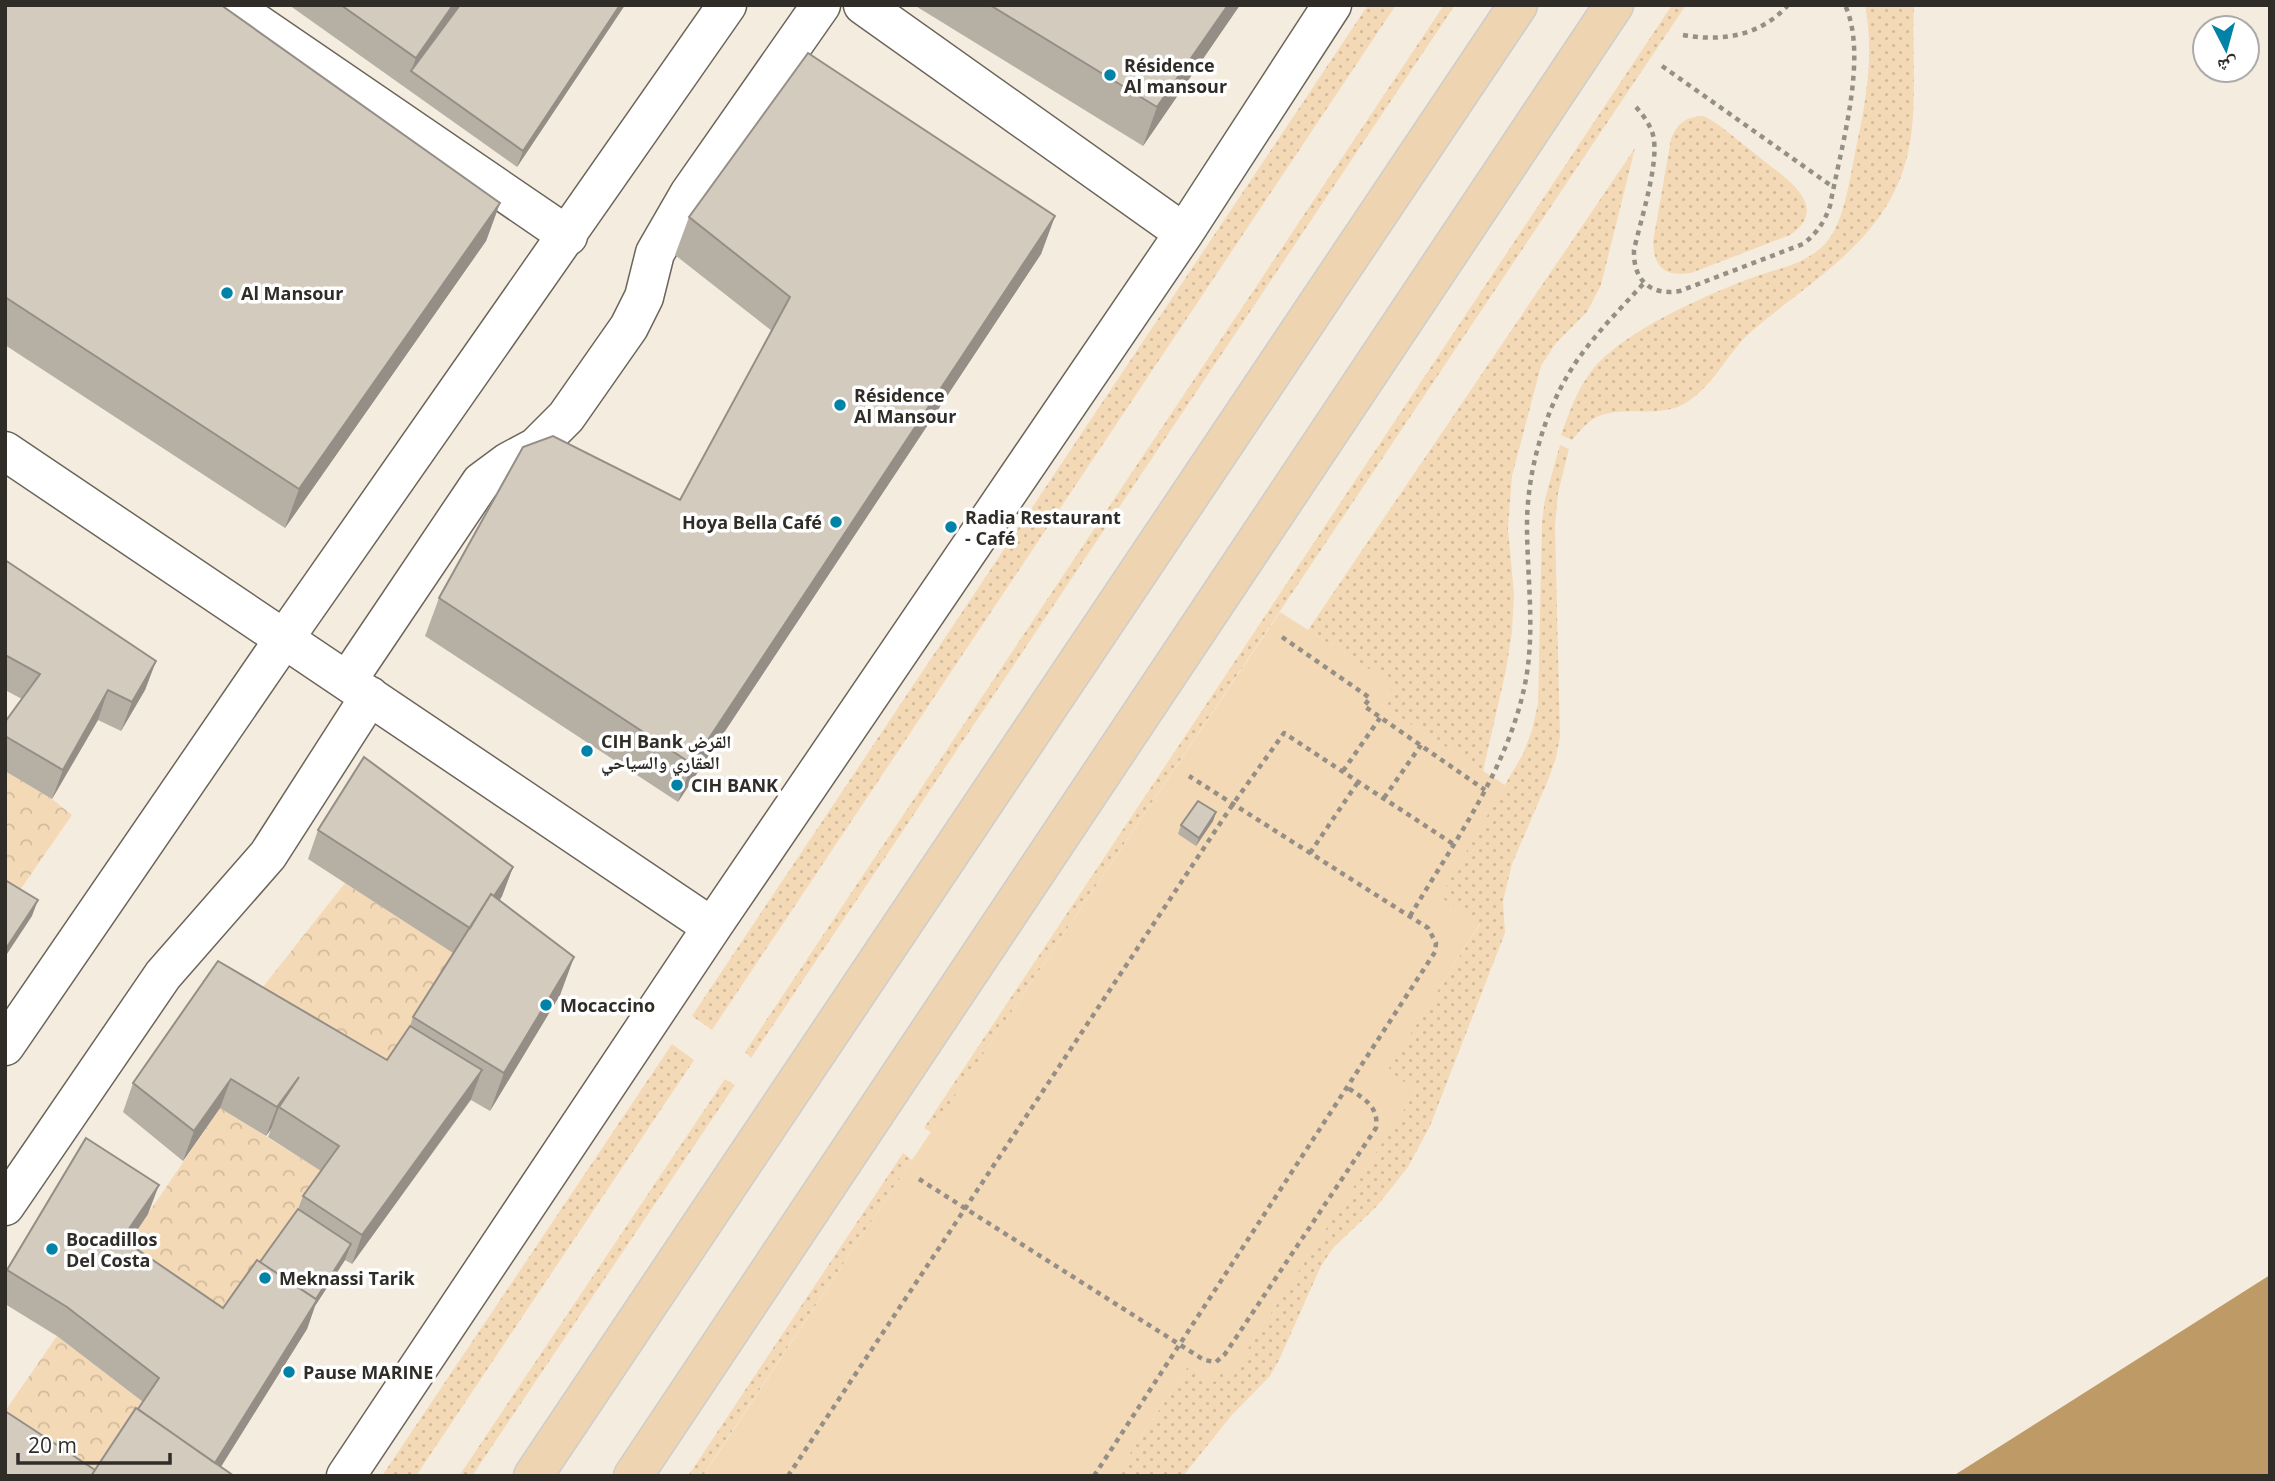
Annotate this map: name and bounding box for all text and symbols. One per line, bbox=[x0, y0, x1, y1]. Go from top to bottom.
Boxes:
north arrow bbox=[2191, 14, 2261, 84]
text: ش bbox=[2216, 52, 2239, 80]
place label: Résidence Al mansour bbox=[1124, 53, 1227, 98]
marker: Résidence Al mansour bbox=[1102, 67, 1118, 83]
place label: Al Mansour bbox=[241, 281, 343, 305]
marker: Al Mansour bbox=[219, 285, 235, 301]
place label: Résidence Al Mansour bbox=[854, 383, 956, 428]
marker: Résidence Al Mansour bbox=[832, 397, 848, 413]
place label: Radia Restaurant - Café bbox=[965, 505, 1121, 550]
place label: Hoya Bella Café bbox=[682, 510, 822, 534]
marker: Hoya Bella Café bbox=[828, 514, 844, 530]
marker: Radia Restaurant - Café bbox=[943, 519, 959, 535]
place label: CIH Bank القرض العقاري والسياحي bbox=[601, 729, 731, 777]
marker: CIH Bank القرض العقاري والسياحي bbox=[579, 743, 595, 759]
place label: CIH BANK bbox=[691, 773, 778, 797]
marker: CIH BANK bbox=[669, 777, 685, 793]
place label: Mocaccino bbox=[560, 993, 655, 1017]
marker: Mocaccino bbox=[538, 997, 554, 1013]
place label: Bocadillos Del Costa bbox=[66, 1227, 157, 1272]
marker: Bocadillos Del Costa bbox=[44, 1241, 60, 1257]
place label: Meknassi Tarik bbox=[279, 1266, 415, 1290]
marker: Meknassi Tarik bbox=[257, 1270, 273, 1286]
place label: Pause MARINE bbox=[303, 1360, 433, 1384]
marker: Pause MARINE bbox=[281, 1364, 297, 1380]
scale bar bbox=[18, 1422, 170, 1466]
text: 20 m bbox=[28, 1431, 77, 1459]

